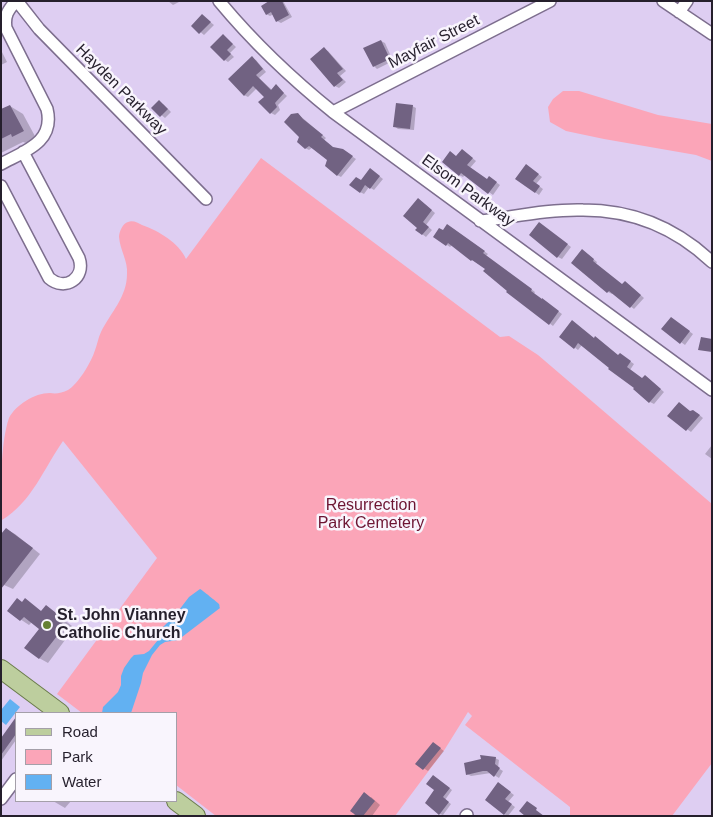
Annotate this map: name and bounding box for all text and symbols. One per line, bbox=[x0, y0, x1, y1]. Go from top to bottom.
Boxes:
street label: Mayfair Street bbox=[385, 11, 483, 73]
street label: Hayden Parkway bbox=[71, 40, 171, 140]
street label: Elsom Parkway bbox=[418, 151, 518, 231]
park label: Resurrection Park Cemetery bbox=[318, 496, 424, 534]
place label: St. John Vianney Catholic Church bbox=[57, 606, 186, 644]
marker: St. John Vianney Catholic Church bbox=[41, 619, 53, 631]
legend bbox=[15, 712, 178, 802]
text: Road bbox=[62, 723, 98, 740]
text: Park bbox=[62, 748, 93, 765]
text: Water bbox=[62, 773, 101, 790]

